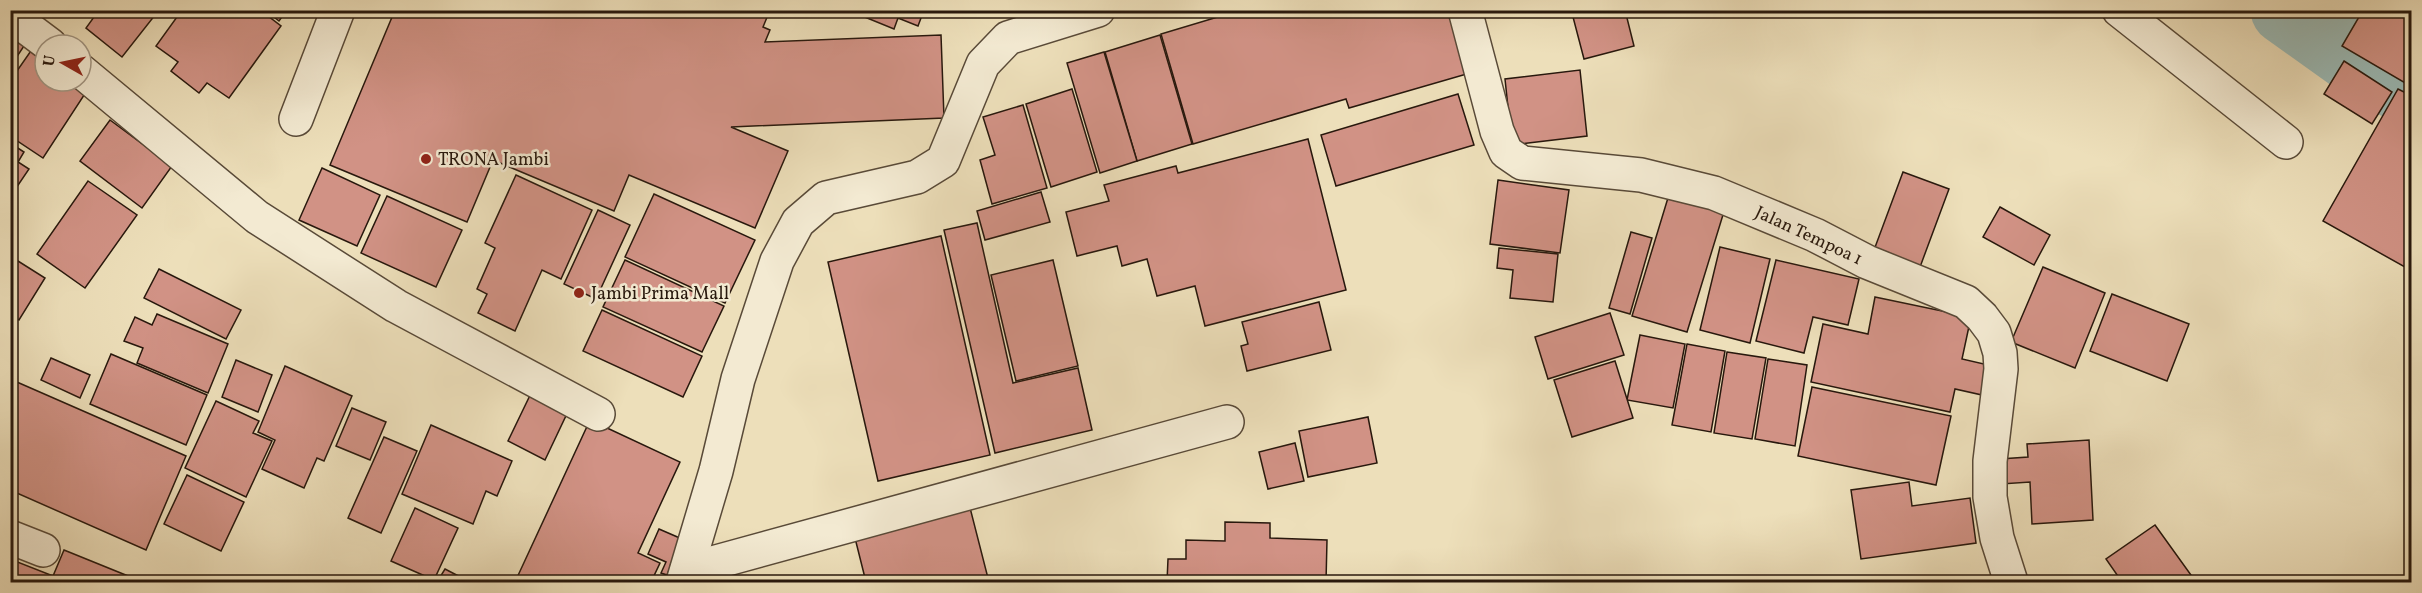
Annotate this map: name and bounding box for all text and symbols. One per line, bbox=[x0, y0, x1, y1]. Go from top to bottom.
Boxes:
north arrow bbox=[33, 33, 93, 93]
text: U bbox=[38, 54, 62, 68]
place label: TRONA Jambi bbox=[438, 148, 549, 173]
marker: TRONA Jambi bbox=[419, 152, 433, 166]
street label: Jalan Tempoa 1 bbox=[1750, 200, 1866, 272]
place label: Jambi Prima Mall bbox=[591, 282, 729, 307]
marker: Jambi Prima Mall bbox=[572, 286, 586, 300]

